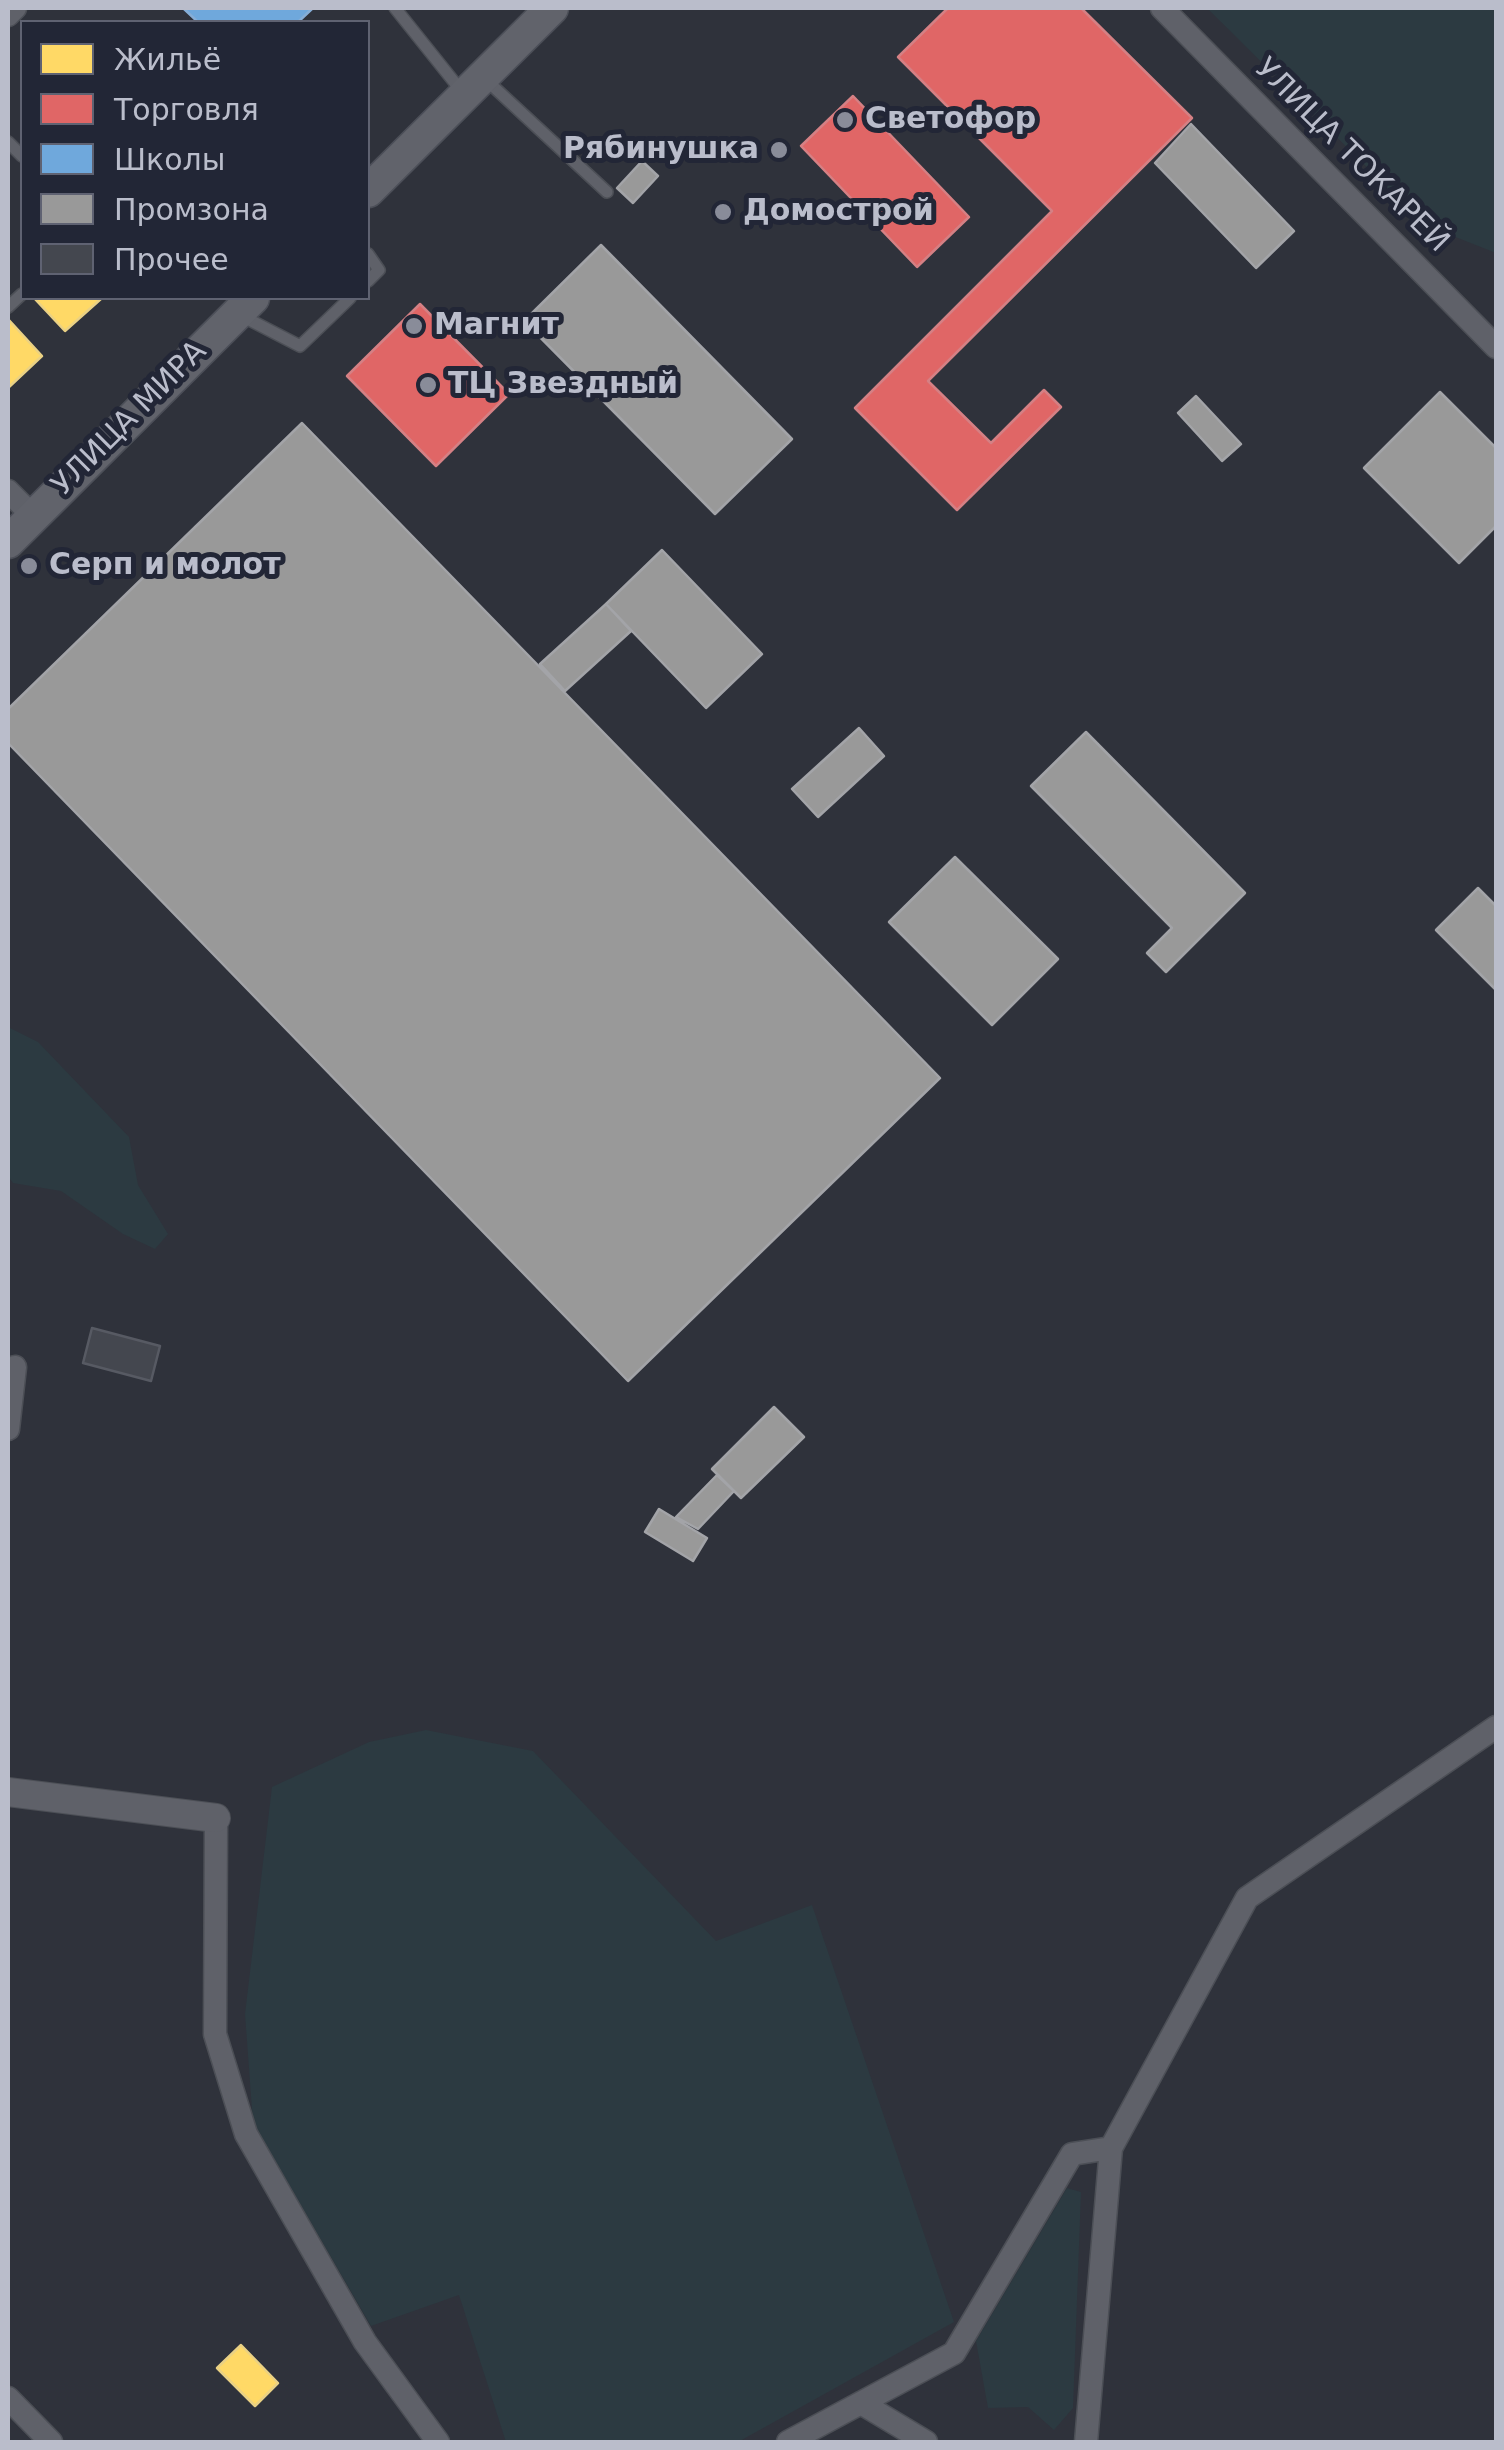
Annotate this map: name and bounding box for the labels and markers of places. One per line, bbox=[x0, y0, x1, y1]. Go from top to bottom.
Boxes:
place label: Светофор bbox=[865, 102, 1036, 138]
marker: Светофор bbox=[834, 109, 856, 131]
place label: Рябинушка bbox=[563, 132, 759, 168]
marker: Рябинушка bbox=[768, 139, 790, 161]
place label: Домострой bbox=[743, 194, 934, 230]
marker: Домострой bbox=[712, 201, 734, 223]
place label: Магнит bbox=[434, 308, 559, 344]
marker: Магнит bbox=[403, 315, 425, 337]
place label: ТЦ Звездный bbox=[448, 367, 678, 403]
marker: ТЦ Звездный bbox=[417, 374, 439, 396]
place label: Серп и молот bbox=[49, 548, 281, 584]
marker: Серп и молот bbox=[18, 555, 40, 577]

